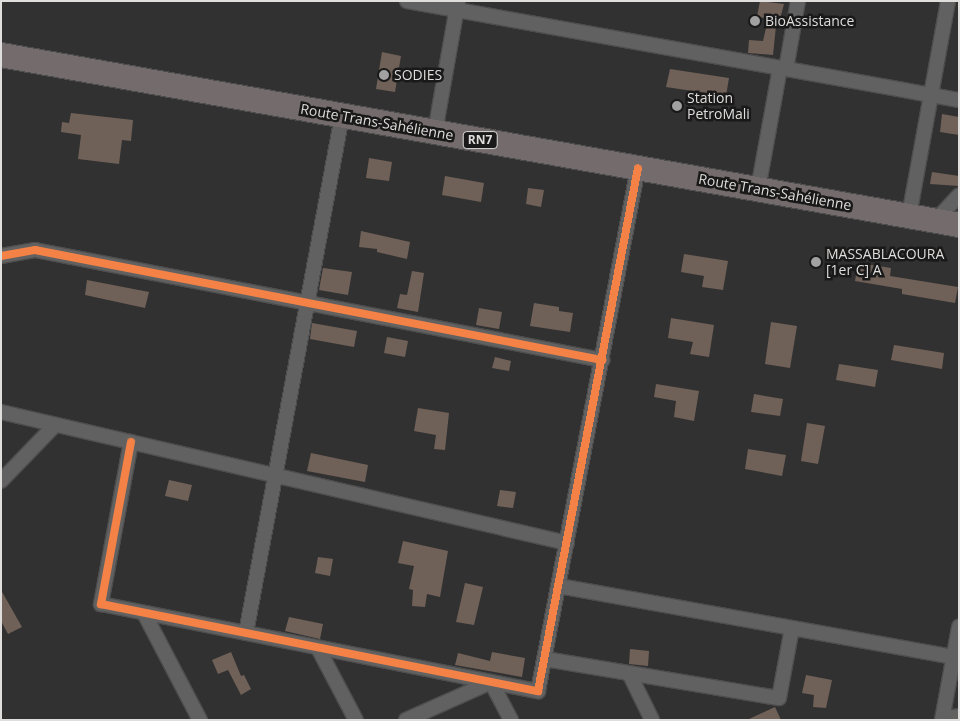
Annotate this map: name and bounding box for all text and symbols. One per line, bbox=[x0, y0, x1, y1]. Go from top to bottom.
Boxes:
place label: BioAssistance bbox=[765, 13, 854, 29]
marker: BioAssistance bbox=[749, 15, 761, 27]
place label: SODIES bbox=[394, 67, 442, 83]
marker: SODIES bbox=[378, 69, 390, 81]
place label: Station PetroMali bbox=[687, 90, 750, 122]
street label: Route Trans-Sahélienne bbox=[299, 100, 455, 144]
marker: Station PetroMali bbox=[671, 100, 683, 112]
road number: RN7 bbox=[462, 130, 498, 150]
street label: Route Trans-Sahélienne bbox=[697, 170, 853, 214]
place label: MASSABLACOURA [1er C] A bbox=[826, 246, 944, 278]
marker: MASSABLACOURA [1er C] A bbox=[810, 256, 822, 268]

